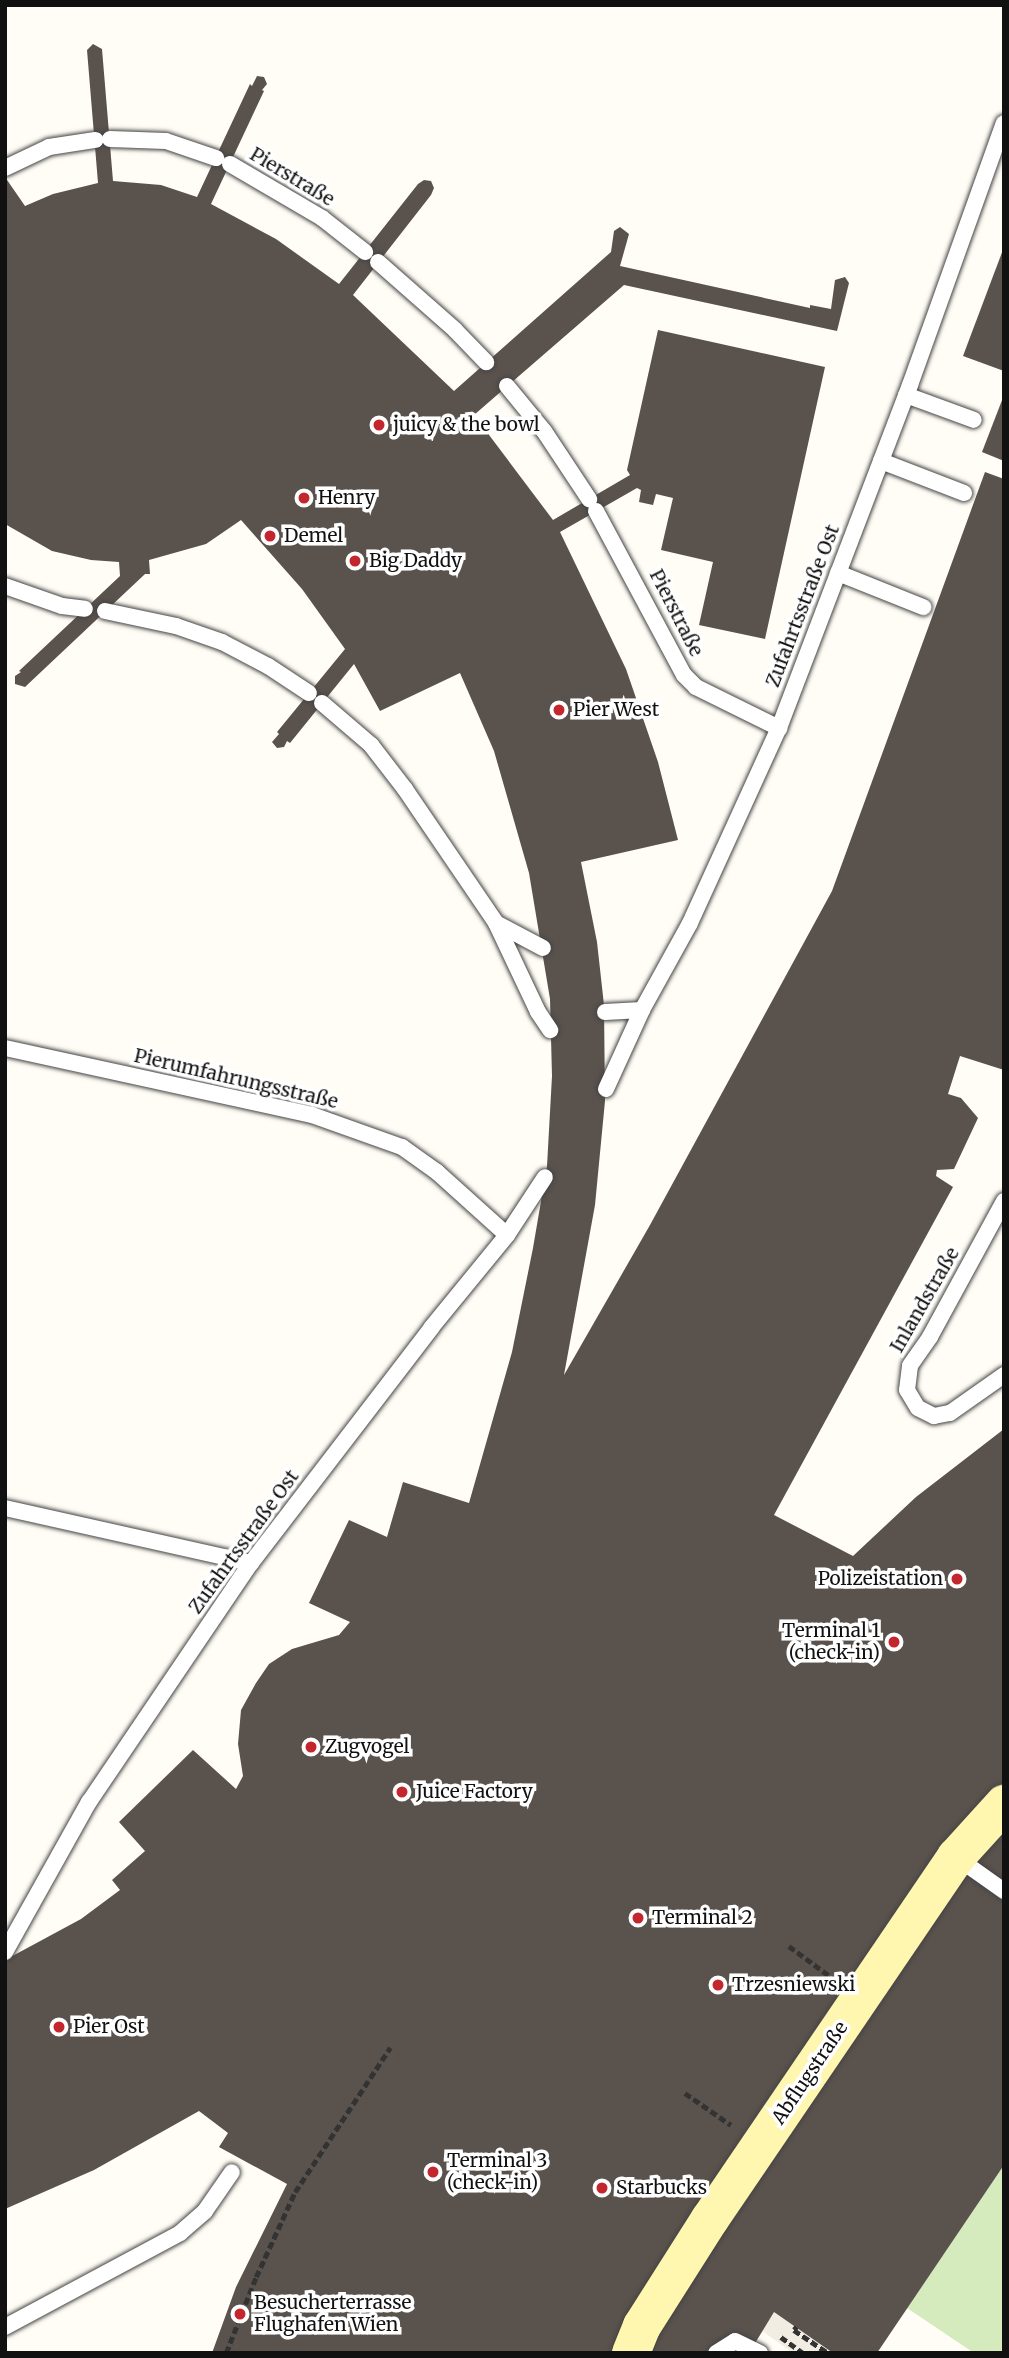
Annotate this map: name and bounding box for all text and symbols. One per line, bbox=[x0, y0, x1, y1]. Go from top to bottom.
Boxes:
street label: Pierstraße bbox=[246, 143, 338, 211]
place label: juicy & the bowl bbox=[393, 414, 540, 436]
marker: juicy & the bowl bbox=[371, 417, 387, 433]
place label: Henry bbox=[318, 487, 375, 509]
marker: Henry bbox=[296, 490, 312, 506]
street label: Zufahrtsstraße Ost bbox=[762, 522, 844, 690]
place label: Demel bbox=[284, 525, 343, 547]
marker: Demel bbox=[262, 528, 278, 544]
place label: Big Daddy bbox=[369, 550, 462, 572]
marker: Big Daddy bbox=[347, 553, 363, 569]
street label: Pierstraße bbox=[644, 566, 708, 660]
place label: Pier West bbox=[573, 699, 659, 721]
marker: Pier West bbox=[551, 702, 567, 718]
street label: Pierumfahrungsstraße bbox=[132, 1044, 340, 1114]
street label: Inlandstraße bbox=[886, 1243, 964, 1357]
street label: Zufahrtsstraße Ost bbox=[184, 1466, 304, 1618]
place label: Polizeistation bbox=[818, 1568, 943, 1590]
marker: Polizeistation bbox=[949, 1571, 965, 1587]
place label: Terminal 1 (check-in) bbox=[782, 1620, 880, 1664]
marker: Terminal 1 (check-in) bbox=[886, 1634, 902, 1650]
place label: Zugvogel bbox=[325, 1736, 409, 1758]
marker: Zugvogel bbox=[303, 1739, 319, 1755]
place label: Juice Factory bbox=[416, 1781, 533, 1803]
marker: Juice Factory bbox=[394, 1784, 410, 1800]
place label: Terminal 2 bbox=[652, 1907, 753, 1929]
marker: Terminal 2 bbox=[630, 1910, 646, 1926]
place label: Trzesniewski bbox=[732, 1974, 855, 1996]
marker: Trzesniewski bbox=[710, 1977, 726, 1993]
place label: Pier Ost bbox=[73, 2016, 145, 2038]
street label: Abflugstraße bbox=[767, 2017, 853, 2129]
marker: Pier Ost bbox=[51, 2019, 67, 2035]
place label: Terminal 3 (check-in) bbox=[447, 2150, 547, 2194]
marker: Terminal 3 (check-in) bbox=[425, 2164, 441, 2180]
place label: Starbucks bbox=[616, 2177, 707, 2199]
marker: Starbucks bbox=[594, 2180, 610, 2196]
place label: Besucherterrasse Flughafen Wien bbox=[254, 2292, 411, 2336]
marker: Besucherterrasse Flughafen Wien bbox=[232, 2306, 248, 2322]

